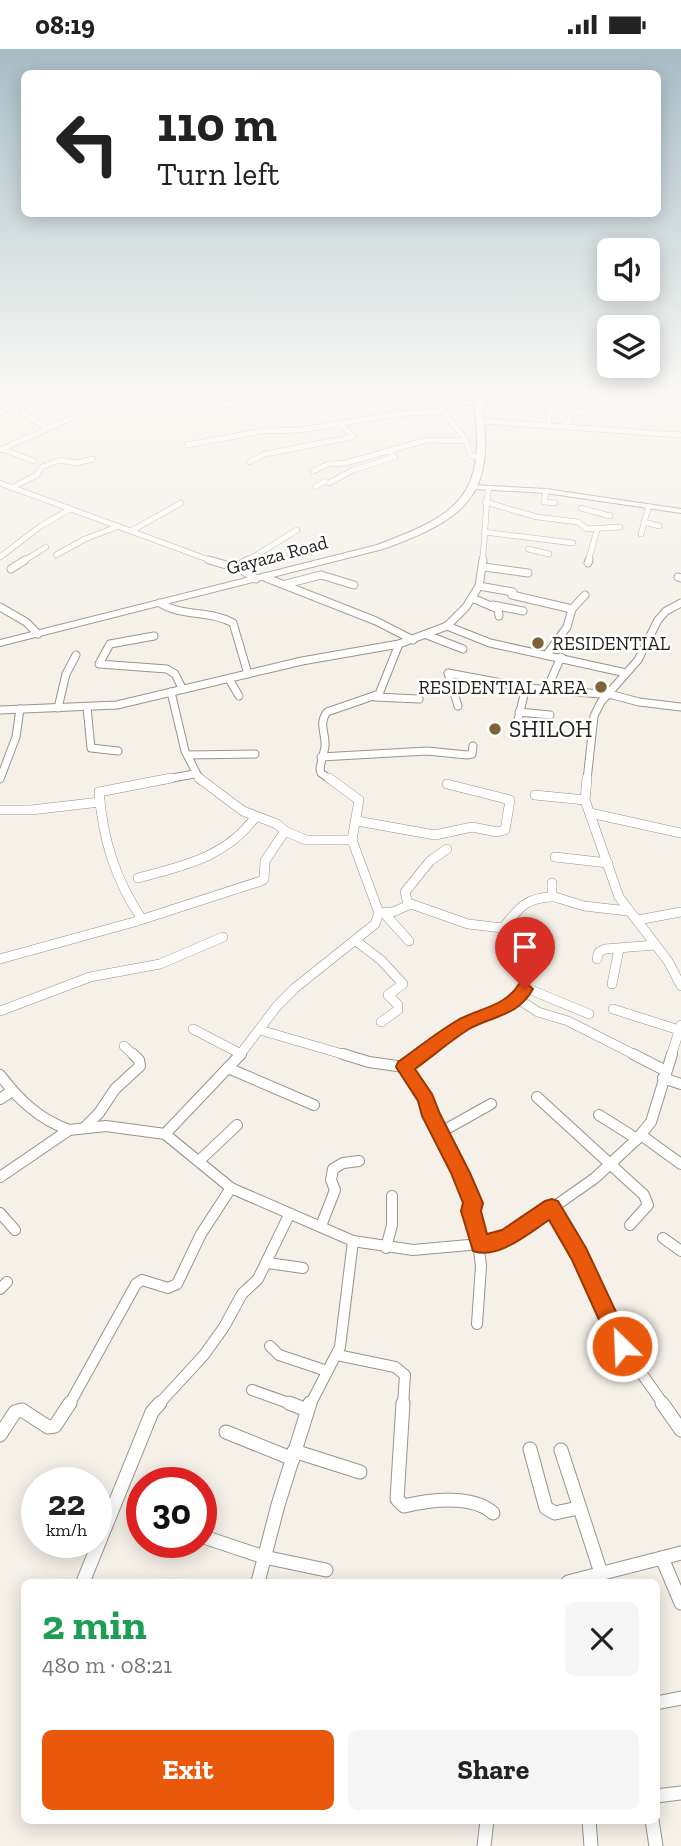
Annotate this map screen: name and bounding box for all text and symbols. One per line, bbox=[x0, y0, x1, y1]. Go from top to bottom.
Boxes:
text: 08:19 bbox=[35, 9, 95, 41]
text: 110 m bbox=[157, 95, 277, 154]
icon: left bbox=[42, 98, 133, 189]
text: Turn left bbox=[157, 155, 279, 193]
map controls bbox=[597, 238, 660, 378]
button: sound bbox=[597, 238, 660, 301]
button: layers bbox=[597, 315, 660, 378]
street label: Gayaza Road bbox=[224, 530, 331, 580]
place label: RESIDENTIAL bbox=[552, 632, 671, 655]
marker: RESIDENTIAL bbox=[530, 635, 546, 651]
place label: RESIDENTIAL AREA bbox=[418, 676, 588, 699]
marker: RESIDENTIAL AREA bbox=[593, 679, 609, 695]
place label: SHILOH bbox=[509, 715, 592, 743]
marker: SHILOH bbox=[487, 721, 503, 737]
pin bbox=[495, 917, 555, 989]
icon: arrive bbox=[506, 928, 544, 966]
position arrow bbox=[585, 1309, 659, 1383]
speed limit sign: 30 bbox=[126, 1467, 217, 1558]
text: 22 bbox=[48, 1482, 85, 1524]
text: km/h bbox=[46, 1519, 87, 1541]
text: 2 min bbox=[42, 1599, 147, 1650]
button: close bbox=[565, 1602, 639, 1676]
text: 480 m · 08:21 bbox=[42, 1651, 172, 1679]
button: Exit bbox=[42, 1730, 334, 1810]
button: Share bbox=[348, 1730, 639, 1810]

